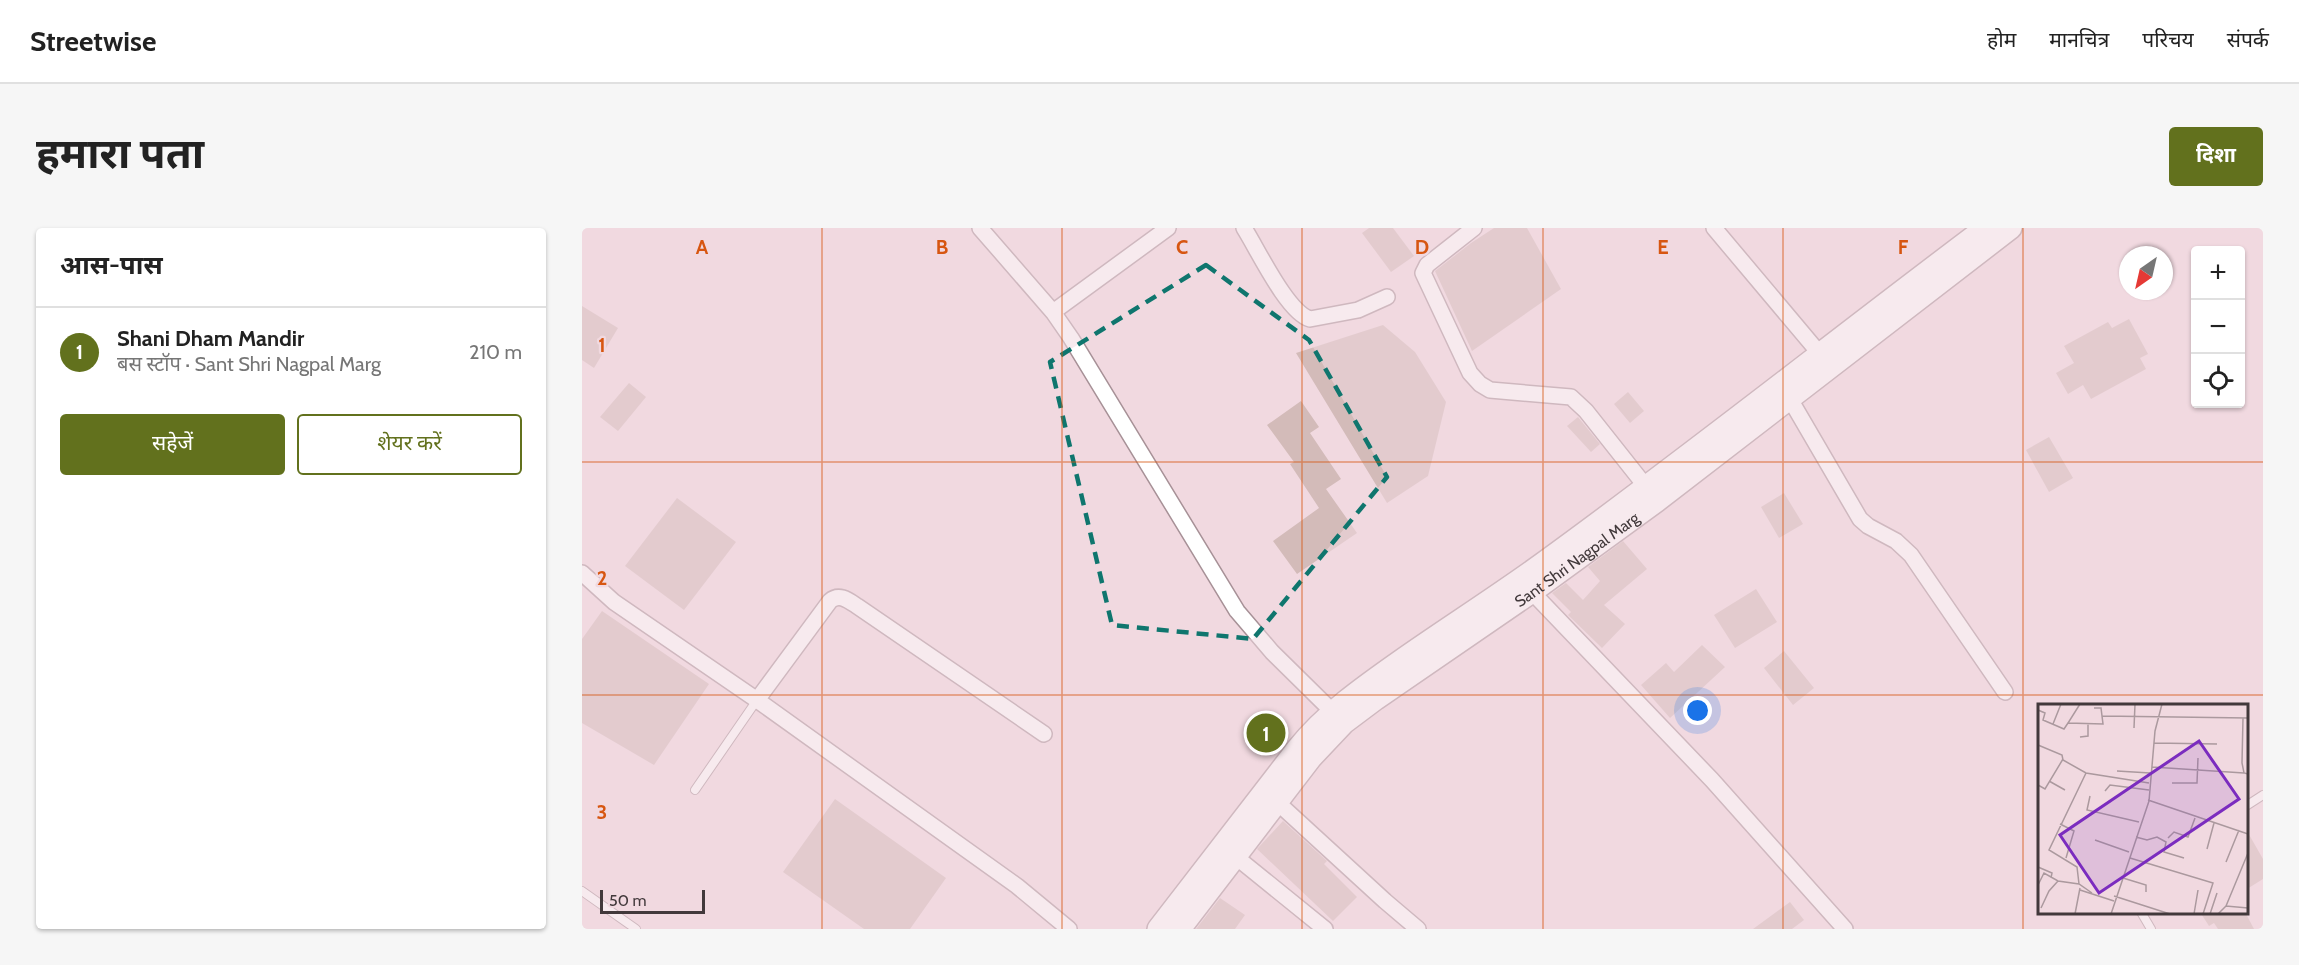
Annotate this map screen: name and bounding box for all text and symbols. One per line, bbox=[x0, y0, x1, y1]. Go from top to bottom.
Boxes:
text: Streetwise bbox=[30, 24, 156, 58]
text: होम bbox=[1987, 27, 2016, 52]
text: मानचित्र bbox=[2049, 27, 2109, 52]
text: परिचय bbox=[2142, 27, 2194, 52]
text: संपर्क bbox=[2227, 27, 2269, 52]
text: हमारा पता bbox=[36, 127, 204, 179]
button: दिशा bbox=[2169, 127, 2263, 186]
text: A bbox=[696, 235, 709, 259]
text: B bbox=[936, 235, 948, 259]
text: C bbox=[1176, 235, 1188, 259]
text: D bbox=[1415, 235, 1429, 259]
text: E bbox=[1657, 235, 1669, 259]
text: F bbox=[1898, 235, 1909, 259]
north arrow bbox=[2119, 246, 2173, 300]
map controls bbox=[2191, 246, 2245, 408]
button: + bbox=[2191, 246, 2245, 300]
text: आस-पास bbox=[60, 249, 163, 281]
button: − bbox=[2191, 300, 2245, 354]
text: Shani Dham Mandir bbox=[117, 325, 304, 352]
text: 1 bbox=[598, 333, 606, 357]
text: 1 bbox=[76, 340, 83, 364]
text: 210 m bbox=[469, 340, 522, 364]
text: बस स्टॉप · Sant Shri Nagpal Marg bbox=[117, 352, 381, 376]
button: locate bbox=[2191, 354, 2245, 408]
button: सहेजें bbox=[60, 414, 285, 475]
button: शेयर करें bbox=[297, 414, 522, 475]
street label: Sant Shri Nagpal Marg bbox=[1511, 508, 1644, 611]
text: 2 bbox=[597, 566, 607, 590]
your location bbox=[1683, 696, 1712, 725]
inset map bbox=[2038, 704, 2248, 914]
pin: 1 bbox=[1246, 710, 1286, 756]
text: 3 bbox=[597, 800, 607, 824]
scale bar bbox=[600, 887, 705, 914]
text: 50 m bbox=[609, 891, 646, 910]

